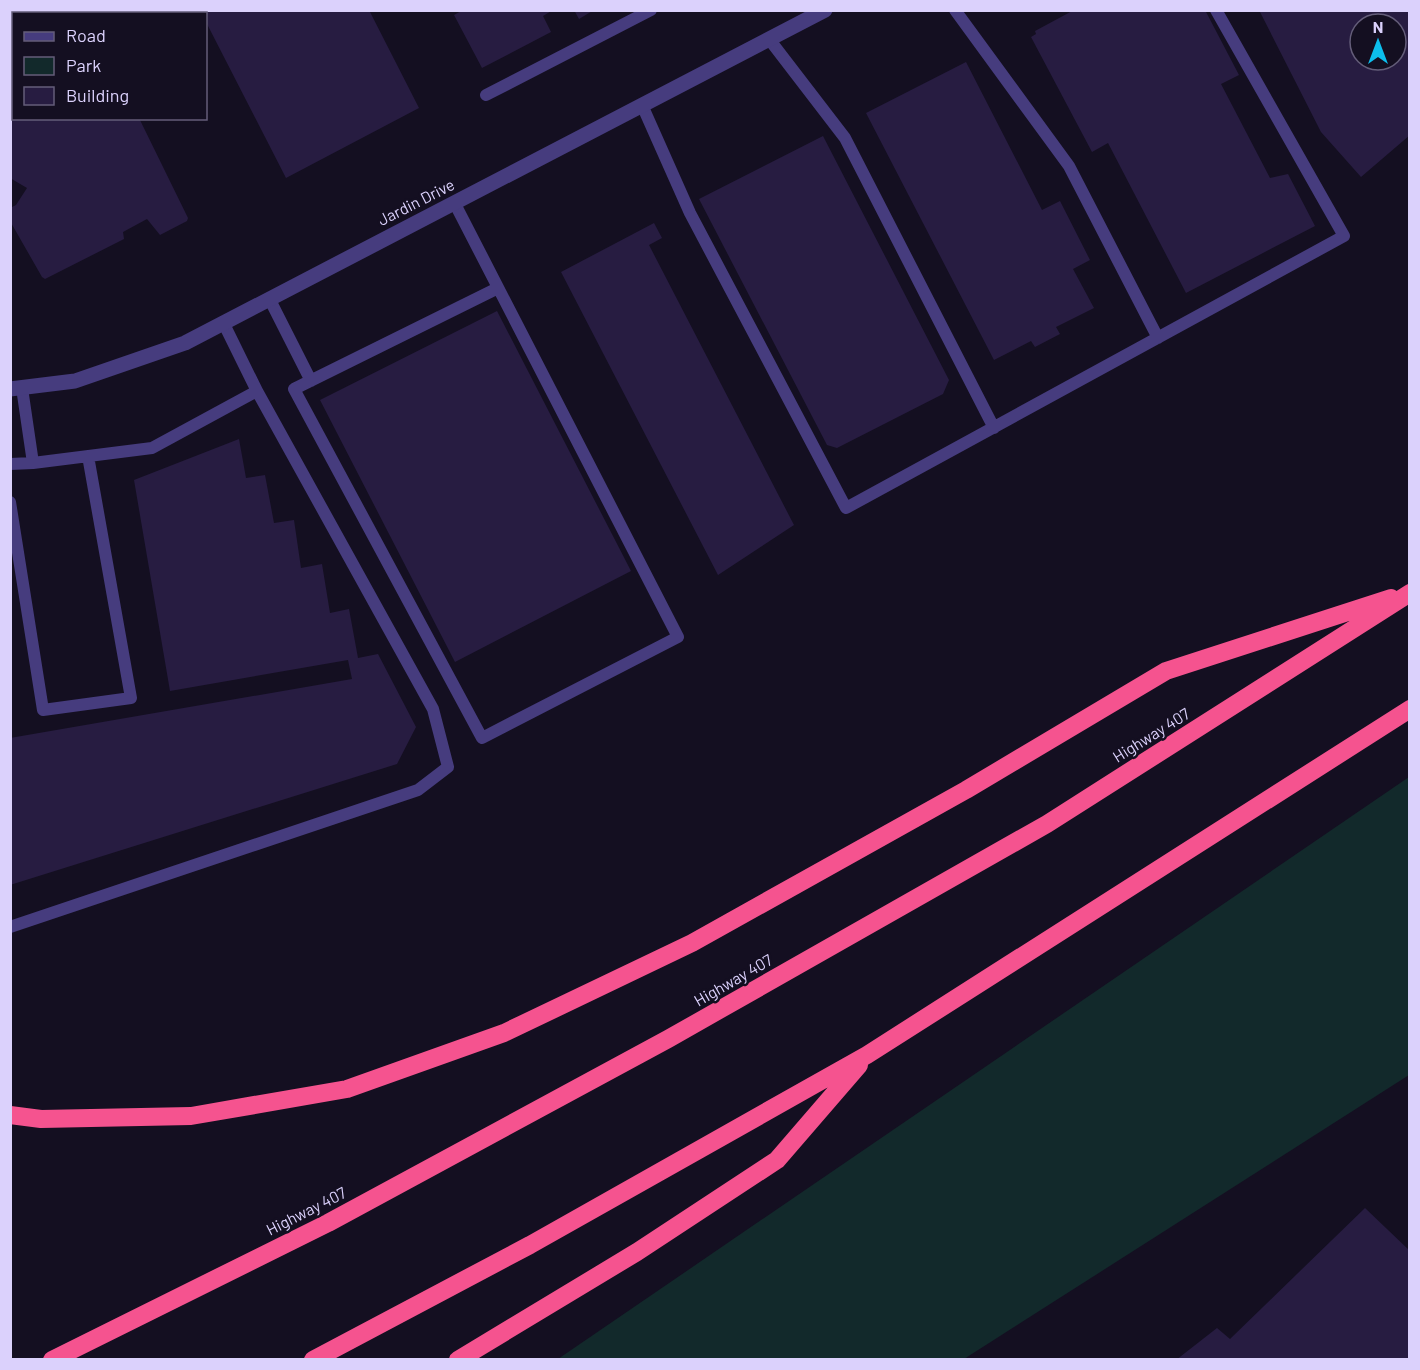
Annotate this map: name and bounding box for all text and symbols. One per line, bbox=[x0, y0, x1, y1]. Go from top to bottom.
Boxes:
legend bbox=[12, 12, 207, 120]
north arrow bbox=[1348, 12, 1408, 72]
text: N bbox=[1373, 17, 1383, 36]
text: Road bbox=[66, 24, 106, 46]
text: Park bbox=[66, 54, 101, 76]
text: Building bbox=[66, 84, 129, 106]
street label: Jardin Drive bbox=[374, 174, 457, 229]
street label: Highway 407 bbox=[1109, 703, 1193, 766]
street label: Highway 407 bbox=[690, 949, 776, 1010]
street label: Highway 407 bbox=[263, 1182, 349, 1239]

